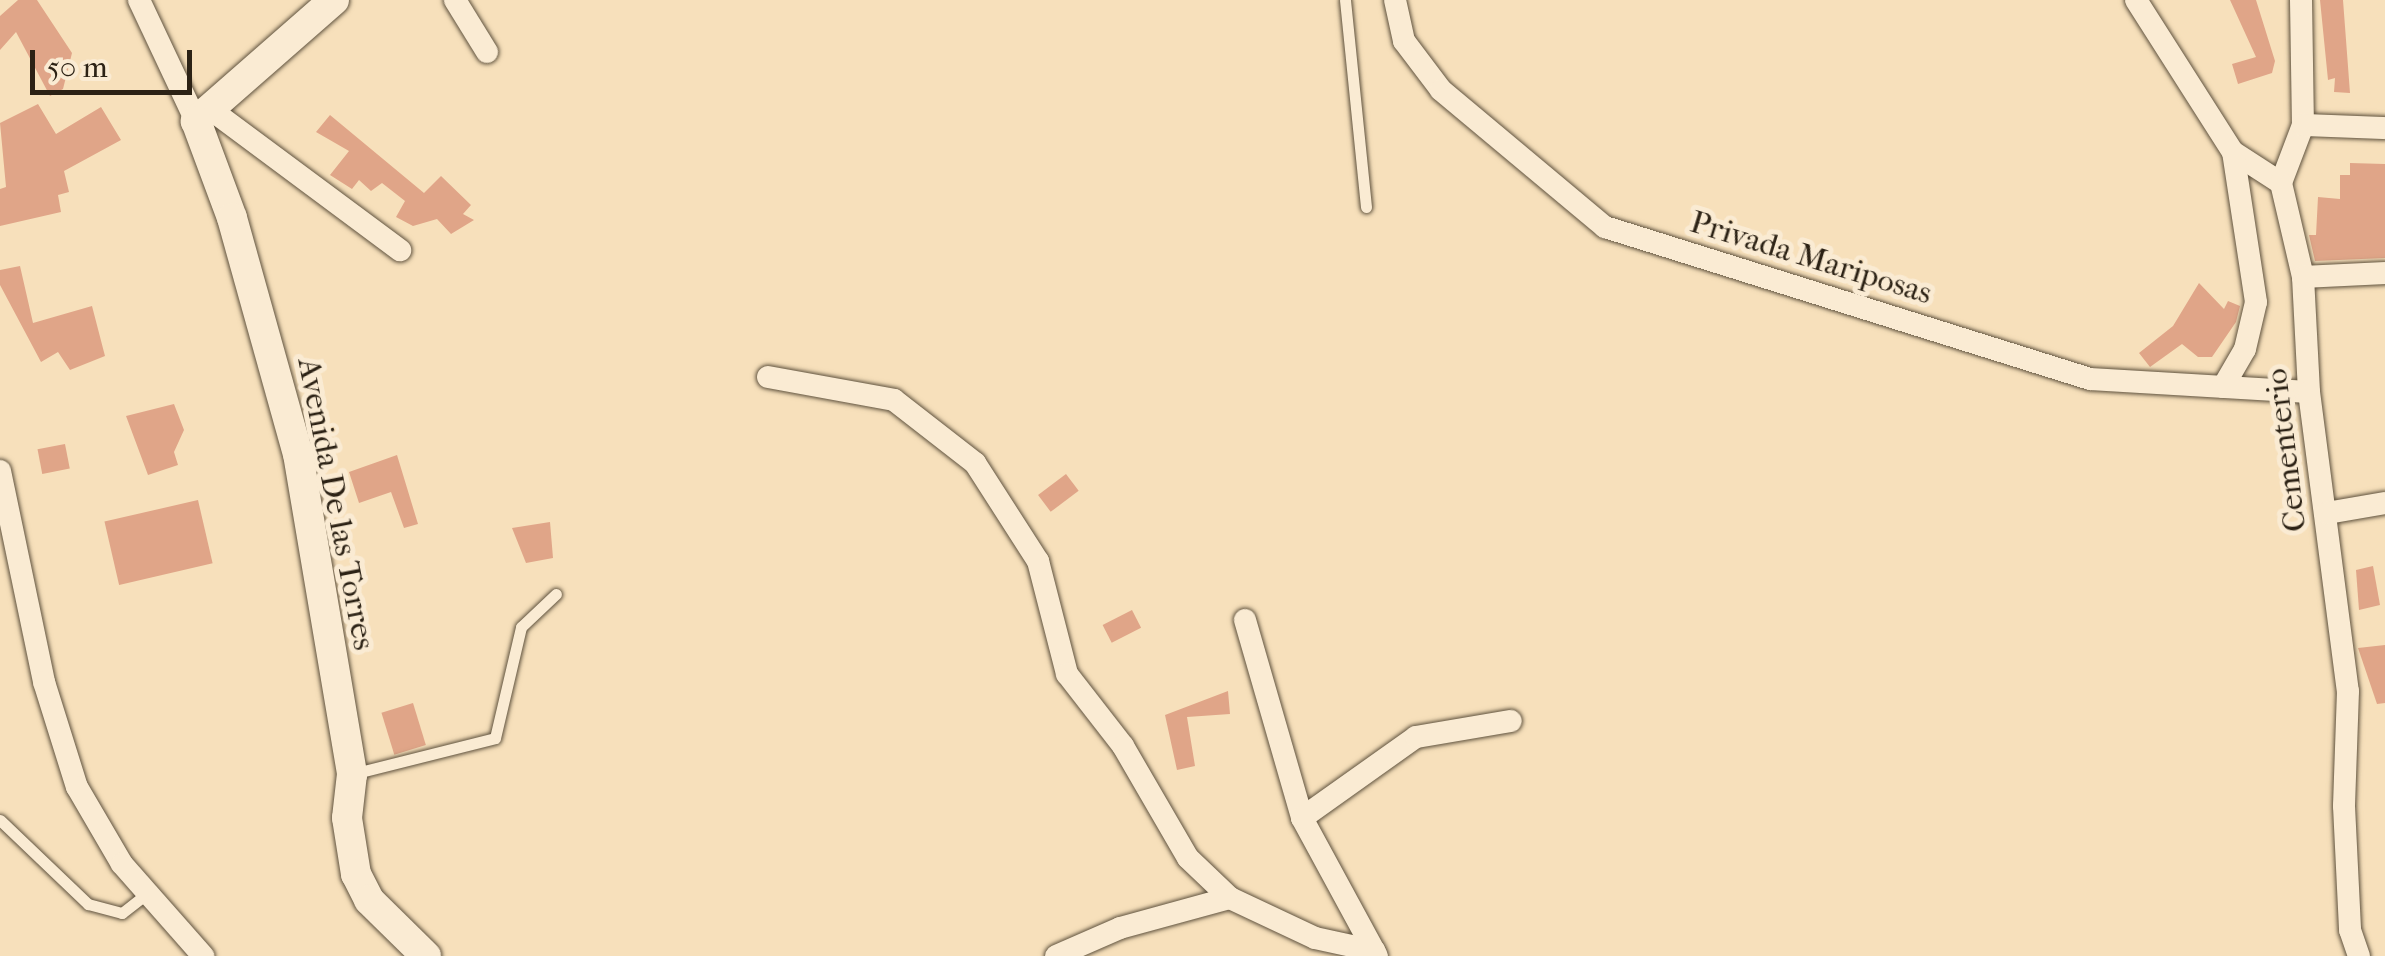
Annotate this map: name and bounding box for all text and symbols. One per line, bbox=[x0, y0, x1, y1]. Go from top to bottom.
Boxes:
scale bar bbox=[35, 30, 198, 92]
text: 50 m bbox=[47, 50, 108, 85]
street label: Privada Mariposas bbox=[1686, 203, 1936, 313]
street label: Avenida De las Torres bbox=[289, 355, 383, 653]
street label: Cementerio bbox=[2257, 366, 2315, 534]

